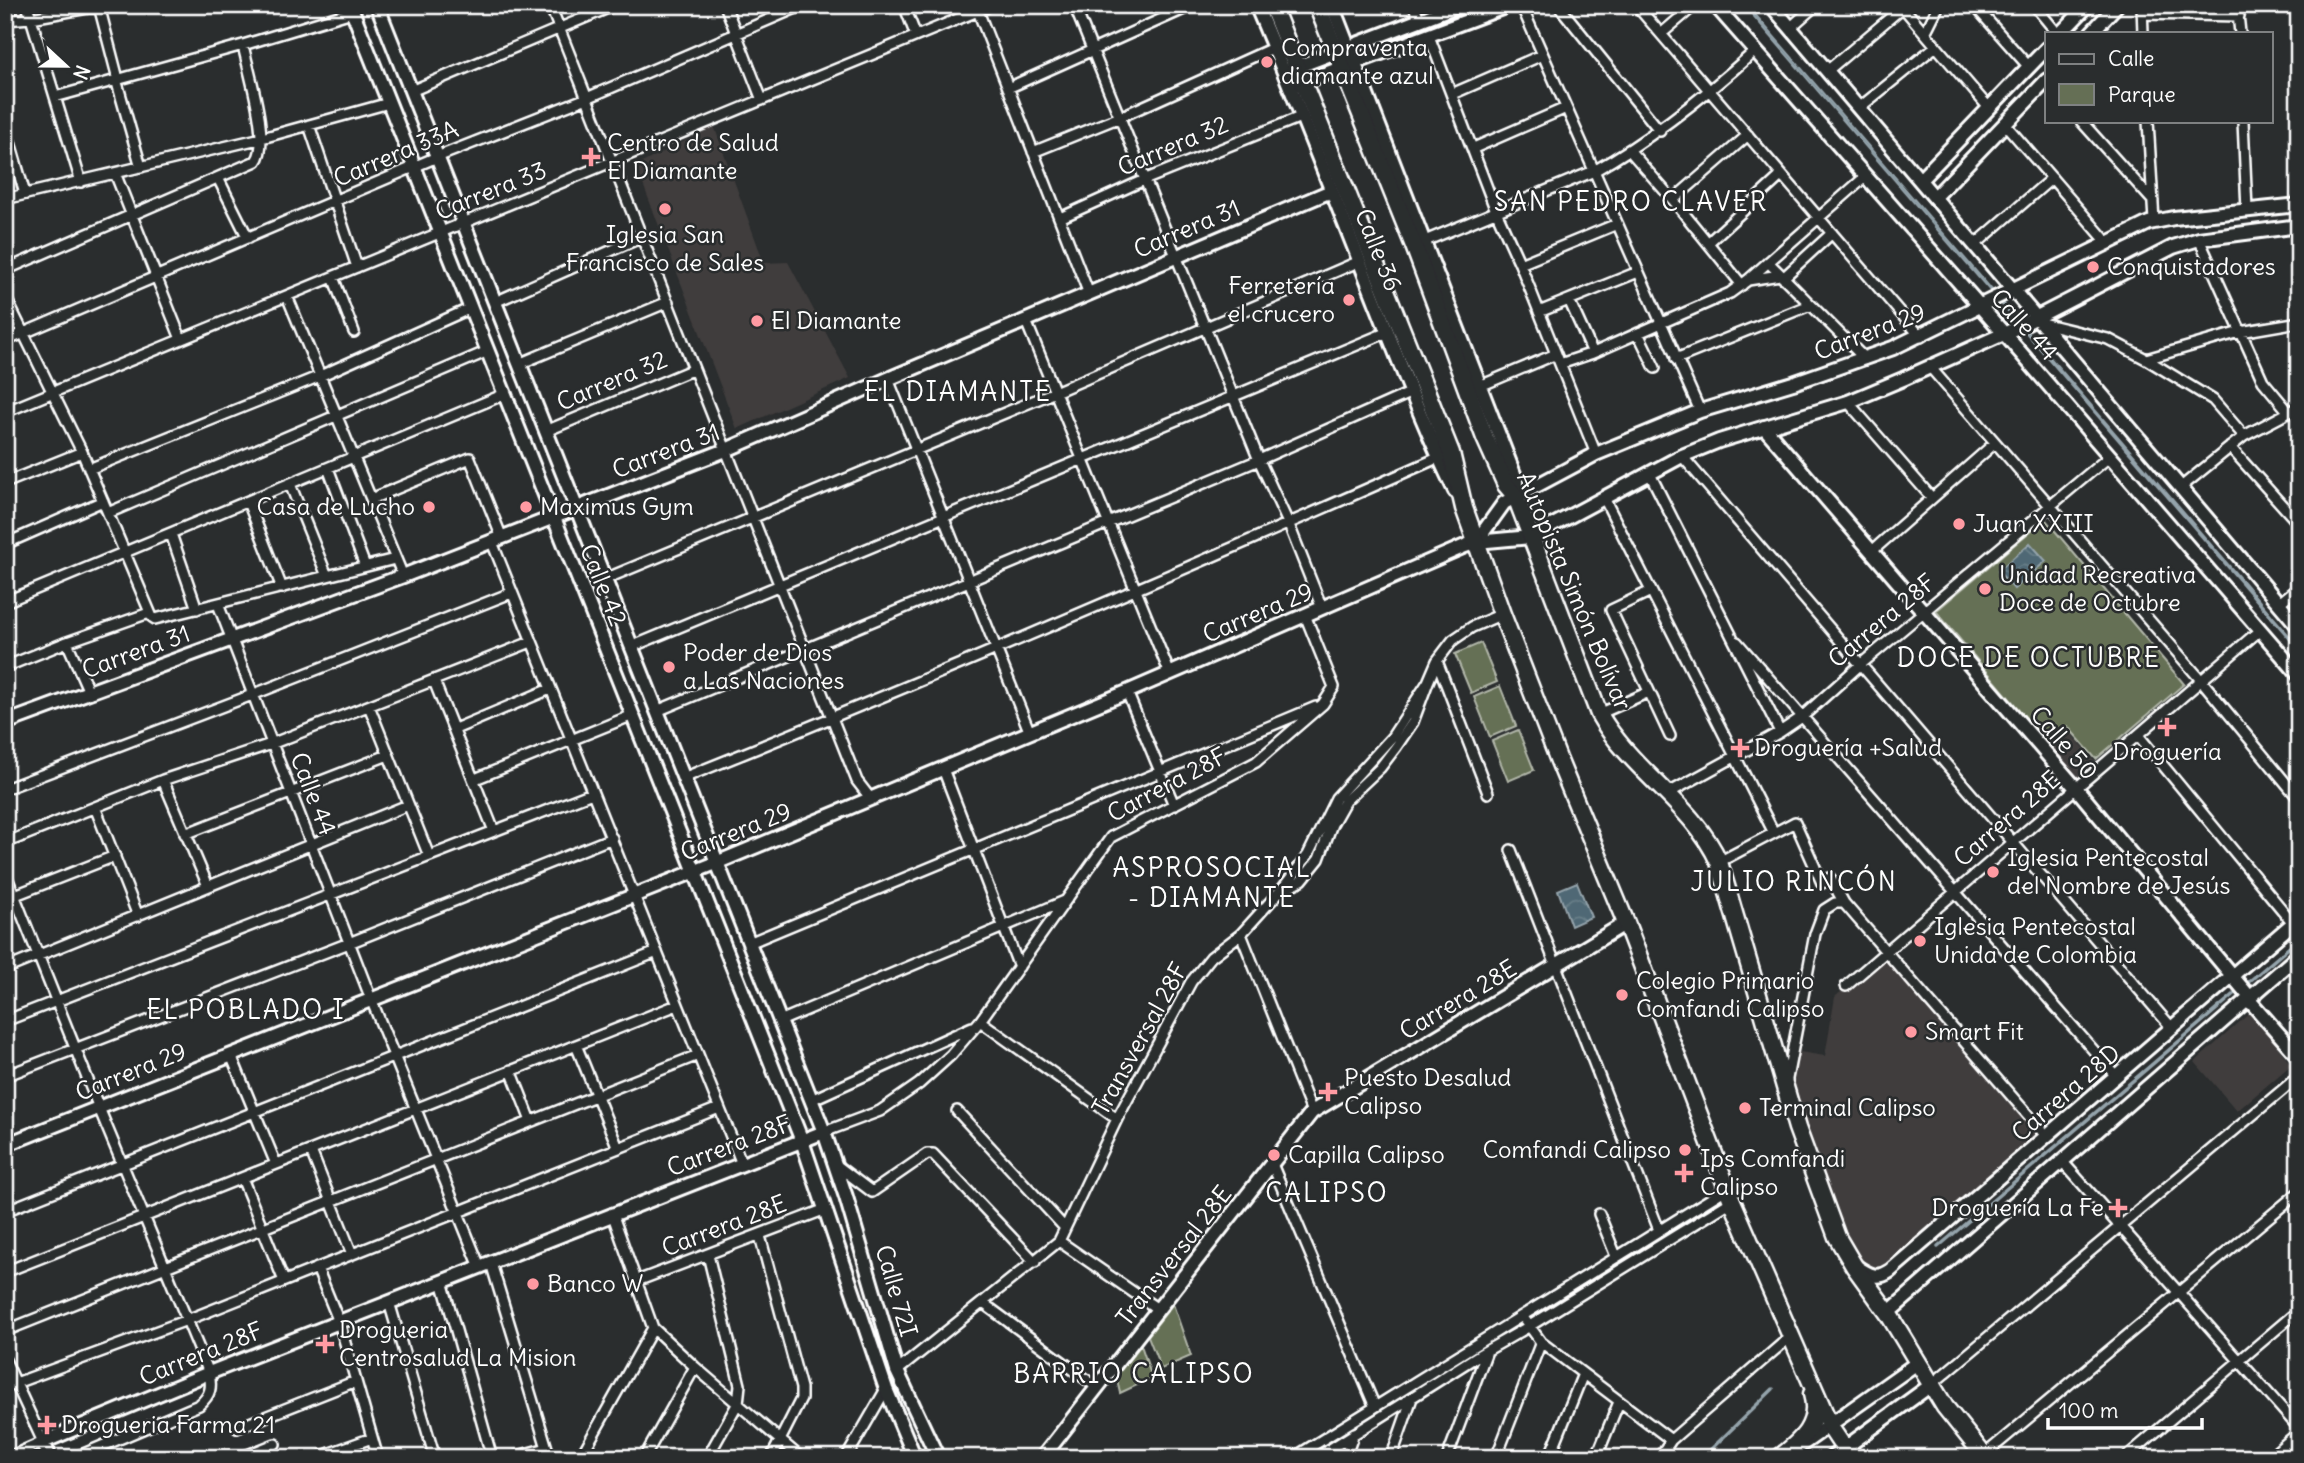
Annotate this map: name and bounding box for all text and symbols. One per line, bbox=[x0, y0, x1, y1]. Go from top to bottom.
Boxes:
north arrow bbox=[32, 32, 102, 102]
place label: Compraventa diamante azul bbox=[1281, 32, 1434, 90]
legend bbox=[2045, 32, 2272, 122]
text: Calle bbox=[2108, 45, 2154, 72]
marker: Compraventa diamante azul bbox=[1259, 54, 1275, 70]
text: N bbox=[68, 62, 95, 83]
text: Parque bbox=[2108, 81, 2176, 108]
street label: Carrera 32 bbox=[1113, 108, 1232, 182]
street label: Carrera 33A bbox=[329, 113, 463, 193]
place label: Centro de Salud El Diamante bbox=[607, 127, 779, 185]
marker: Centro de Salud El Diamante bbox=[581, 147, 601, 167]
street label: Carrera 33 bbox=[431, 154, 551, 226]
district label: SAN PEDRO CLAVER bbox=[1494, 185, 1768, 218]
street label: Carrera 31 bbox=[1129, 192, 1244, 264]
marker: Iglesia San Francisco de Sales bbox=[657, 201, 673, 217]
street label: Calle 36 bbox=[1349, 204, 1409, 295]
place label: Iglesia San Francisco de Sales bbox=[566, 219, 764, 277]
place label: Conquistadores bbox=[2107, 251, 2276, 281]
marker: Conquistadores bbox=[2085, 259, 2101, 275]
place label: Ferretería el crucero bbox=[1227, 270, 1335, 328]
street label: Calle 44 bbox=[1985, 282, 2065, 366]
marker: Ferretería el crucero bbox=[1341, 292, 1357, 308]
street label: Carrera 29 bbox=[1810, 296, 1930, 366]
place label: El Diamante bbox=[771, 305, 902, 335]
marker: El Diamante bbox=[749, 313, 765, 329]
street label: Carrera 32 bbox=[552, 343, 671, 417]
district label: EL DIAMANTE bbox=[864, 375, 1052, 408]
street label: Carrera 31 bbox=[608, 416, 724, 484]
street label: Autopista Simón Bolívar bbox=[1511, 467, 1639, 715]
place label: Casa de Lucho bbox=[257, 491, 415, 521]
place label: Maximus Gym bbox=[540, 491, 694, 521]
marker: Casa de Lucho bbox=[421, 499, 437, 515]
marker: Maximus Gym bbox=[518, 499, 534, 515]
place label: Juan XXIII bbox=[1973, 508, 2094, 538]
marker: Juan XXIII bbox=[1951, 516, 1967, 532]
street label: Calle 42 bbox=[574, 539, 634, 630]
place label: Unidad Recreativa Doce de Octubre bbox=[1999, 559, 2196, 617]
street label: Carrera 28F bbox=[1822, 567, 1941, 674]
street label: Carrera 29 bbox=[1198, 575, 1317, 649]
marker: Unidad Recreativa Doce de Octubre bbox=[1977, 581, 1993, 597]
street label: Carrera 31 bbox=[77, 618, 194, 684]
place label: Poder de Dios a Las Naciones bbox=[683, 637, 844, 695]
district label: DOCE DE OCTUBRE bbox=[1897, 641, 2161, 674]
marker: Poder de Dios a Las Naciones bbox=[661, 659, 677, 675]
street label: Calle 50 bbox=[2024, 699, 2105, 786]
marker: Droguería bbox=[2159, 719, 2175, 735]
place label: Droguería +Salud bbox=[1754, 732, 1942, 762]
place label: Droguería bbox=[2112, 736, 2222, 766]
street label: Carrera 28F bbox=[1102, 740, 1231, 828]
marker: Droguería +Salud bbox=[1732, 740, 1748, 756]
street label: Calle 44 bbox=[284, 748, 343, 839]
street label: Carrera 28E bbox=[1947, 764, 2066, 873]
street label: Carrera 29 bbox=[676, 795, 795, 867]
place label: Iglesia Pentecostal del Nombre de Jesús bbox=[2007, 842, 2231, 900]
district label: ASPROSOCIAL - DIAMANTE bbox=[1112, 851, 1312, 914]
district label: JULIO RINCÓN bbox=[1690, 864, 1898, 898]
marker: Iglesia Pentecostal del Nombre de Jesús bbox=[1985, 864, 2001, 880]
place label: Iglesia Pentecostal Unida de Colombia bbox=[1934, 911, 2137, 969]
marker: Iglesia Pentecostal Unida de Colombia bbox=[1912, 933, 1928, 949]
street label: Carrera 28E bbox=[1394, 953, 1521, 1046]
street label: Transversal 28F bbox=[1085, 957, 1193, 1120]
place label: Colegio Primario Comfandi Calipso bbox=[1636, 965, 1824, 1023]
marker: Colegio Primario Comfandi Calipso bbox=[1614, 987, 1630, 1003]
district label: EL POBLADO I bbox=[146, 993, 346, 1026]
place label: Smart Fit bbox=[1925, 1016, 2024, 1046]
marker: Smart Fit bbox=[1903, 1024, 1919, 1040]
street label: Carrera 29 bbox=[71, 1035, 190, 1107]
street label: Carrera 28D bbox=[2005, 1037, 2126, 1148]
place label: Puesto Desalud Calipso bbox=[1344, 1062, 1511, 1120]
marker: Puesto Desalud Calipso bbox=[1318, 1082, 1338, 1102]
place label: Terminal Calipso bbox=[1759, 1092, 1936, 1122]
marker: Terminal Calipso bbox=[1737, 1100, 1753, 1116]
street label: Carrera 28F bbox=[662, 1108, 795, 1182]
place label: Comfandi Calipso bbox=[1483, 1134, 1671, 1164]
place label: Capilla Calipso bbox=[1288, 1139, 1445, 1169]
marker: Comfandi Calipso bbox=[1677, 1142, 1693, 1158]
place label: Ips Comfandi Calipso bbox=[1700, 1143, 1845, 1201]
marker: Capilla Calipso bbox=[1266, 1147, 1282, 1163]
marker: Ips Comfandi Calipso bbox=[1674, 1163, 1694, 1183]
district label: CALIPSO bbox=[1265, 1176, 1389, 1209]
street label: Transversal 28E bbox=[1109, 1179, 1237, 1332]
street label: Carrera 28E bbox=[657, 1188, 790, 1263]
place label: Droguería La Fe bbox=[1932, 1192, 2104, 1222]
marker: Droguería La Fe bbox=[2110, 1200, 2126, 1216]
street label: Calle 72I bbox=[870, 1241, 924, 1340]
place label: Banco W bbox=[547, 1268, 644, 1298]
marker: Banco W bbox=[525, 1276, 541, 1292]
place label: Drogueria Centrosalud La Mision bbox=[339, 1314, 577, 1372]
street label: Carrera 28F bbox=[134, 1315, 267, 1391]
marker: Drogueria Centrosalud La Mision bbox=[317, 1336, 333, 1352]
district label: BARRIO CALIPSO bbox=[1013, 1357, 1255, 1390]
scale bar bbox=[2048, 1386, 2202, 1430]
text: 100 m bbox=[2059, 1397, 2118, 1424]
place label: Drogueria Farma 21 bbox=[61, 1409, 275, 1439]
marker: Drogueria Farma 21 bbox=[39, 1417, 55, 1433]

